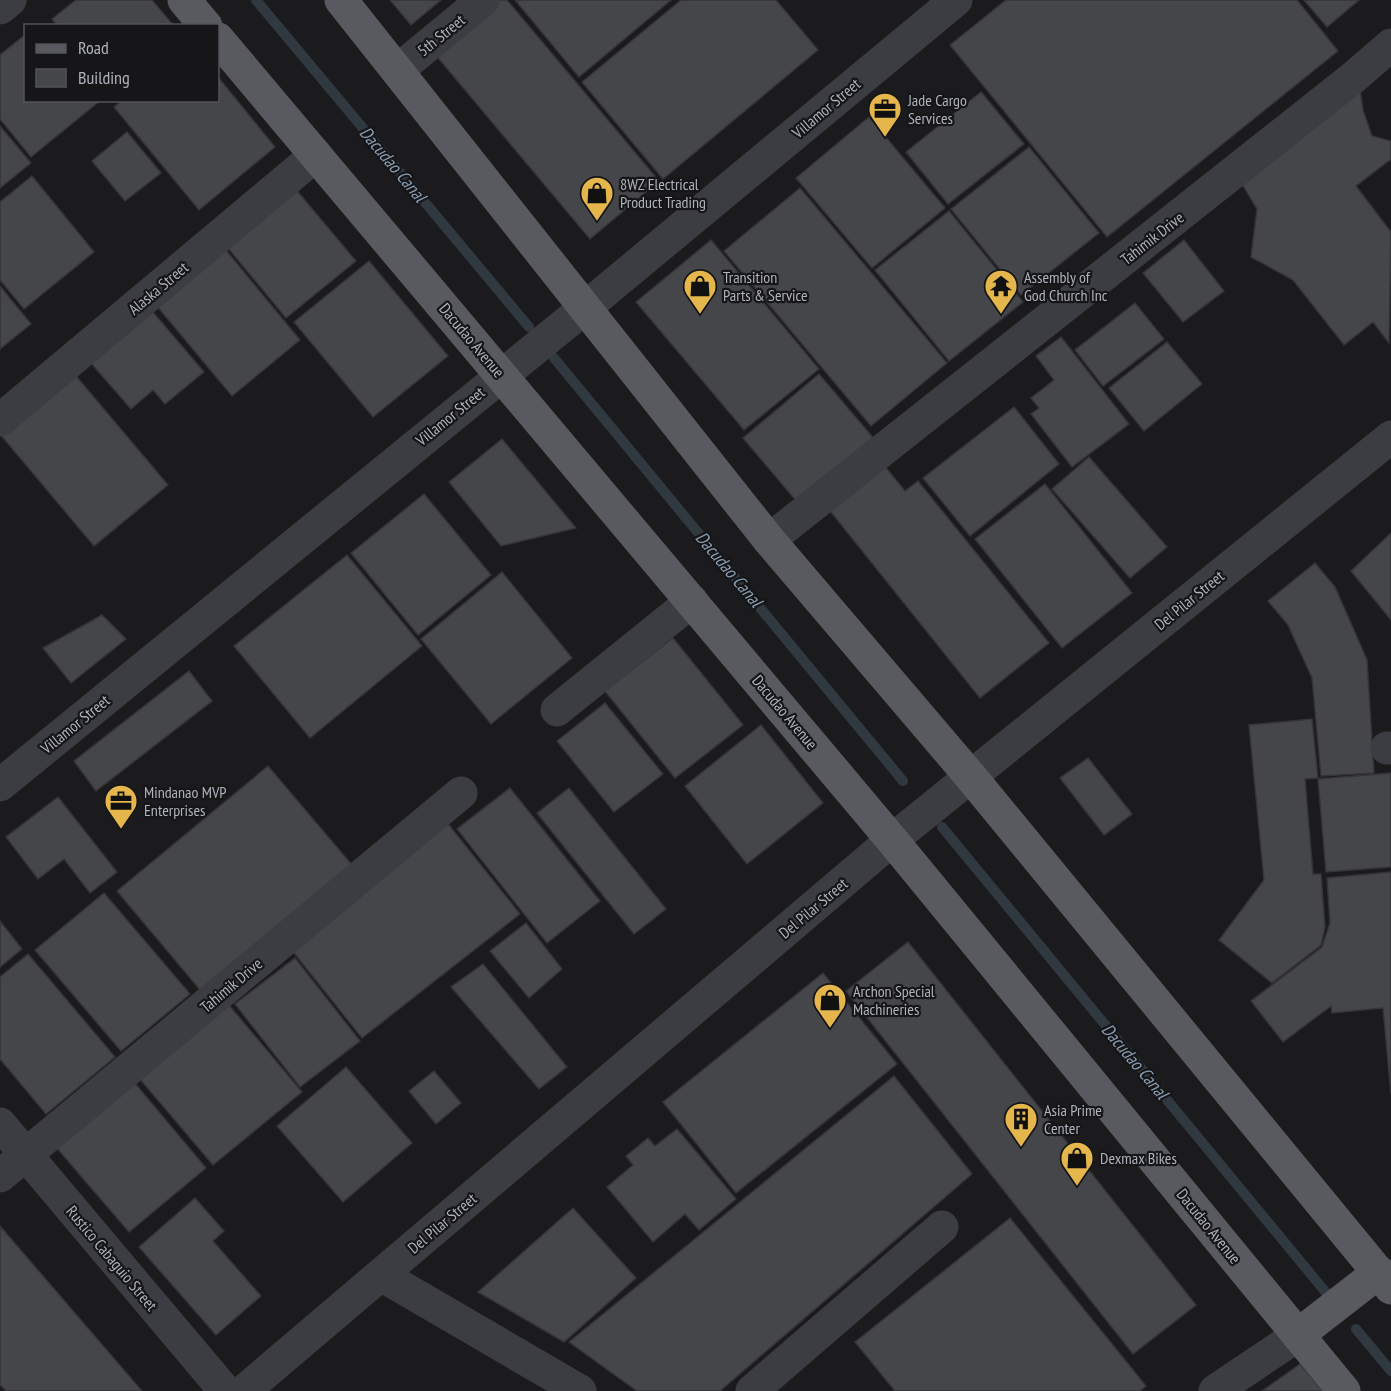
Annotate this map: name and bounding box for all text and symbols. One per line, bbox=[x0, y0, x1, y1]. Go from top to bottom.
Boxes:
street label: 5th Street bbox=[413, 9, 469, 60]
legend bbox=[24, 24, 219, 102]
text: Road bbox=[78, 36, 109, 59]
text: Building bbox=[78, 66, 130, 89]
street label: Villamor Street bbox=[787, 73, 865, 143]
place label: Jade Cargo Services bbox=[907, 90, 967, 128]
office icon: Jade Cargo Services bbox=[867, 91, 903, 138]
water label: Dacudao Canal bbox=[355, 121, 433, 208]
place label: 8WZ Electrical Product Trading bbox=[620, 174, 706, 212]
shop icon: 8WZ Electrical Product Trading bbox=[579, 175, 615, 222]
street label: Tahimik Drive bbox=[1116, 207, 1188, 269]
street label: Alaska Street bbox=[124, 257, 193, 319]
place label: Transition Parts & Service bbox=[723, 267, 808, 305]
place label: Assembly of God Church Inc bbox=[1024, 267, 1108, 305]
shop icon: Transition Parts & Service bbox=[682, 268, 718, 315]
temple icon: Assembly of God Church Inc bbox=[983, 268, 1019, 315]
street label: Dacudao Avenue bbox=[435, 299, 509, 381]
street label: Villamor Street bbox=[411, 382, 489, 451]
water label: Dacudao Canal bbox=[691, 526, 769, 613]
street label: Del Pilar Street bbox=[1150, 565, 1228, 634]
street label: Dacudao Avenue bbox=[748, 671, 822, 753]
street label: Villamor Street bbox=[36, 690, 114, 759]
place label: Mindanao MVP Enterprises bbox=[144, 782, 227, 820]
office icon: Mindanao MVP Enterprises bbox=[103, 783, 139, 830]
street label: Del Pilar Street bbox=[774, 873, 852, 943]
street label: Tahimik Drive bbox=[196, 953, 266, 1017]
place label: Archon Special Machineries bbox=[853, 981, 935, 1019]
shop icon: Archon Special Machineries bbox=[812, 982, 848, 1029]
water label: Dacudao Canal bbox=[1097, 1018, 1175, 1105]
place label: Asia Prime Center bbox=[1044, 1100, 1102, 1138]
building icon: Asia Prime Center bbox=[1003, 1101, 1039, 1148]
shop icon: Dexmax Bikes bbox=[1059, 1140, 1095, 1187]
place label: Dexmax Bikes bbox=[1100, 1148, 1177, 1168]
street label: Dacudao Avenue bbox=[1173, 1184, 1245, 1268]
street label: Del Pilar Street bbox=[403, 1188, 481, 1258]
street label: Rustico Cabaguio Street bbox=[62, 1201, 162, 1315]

